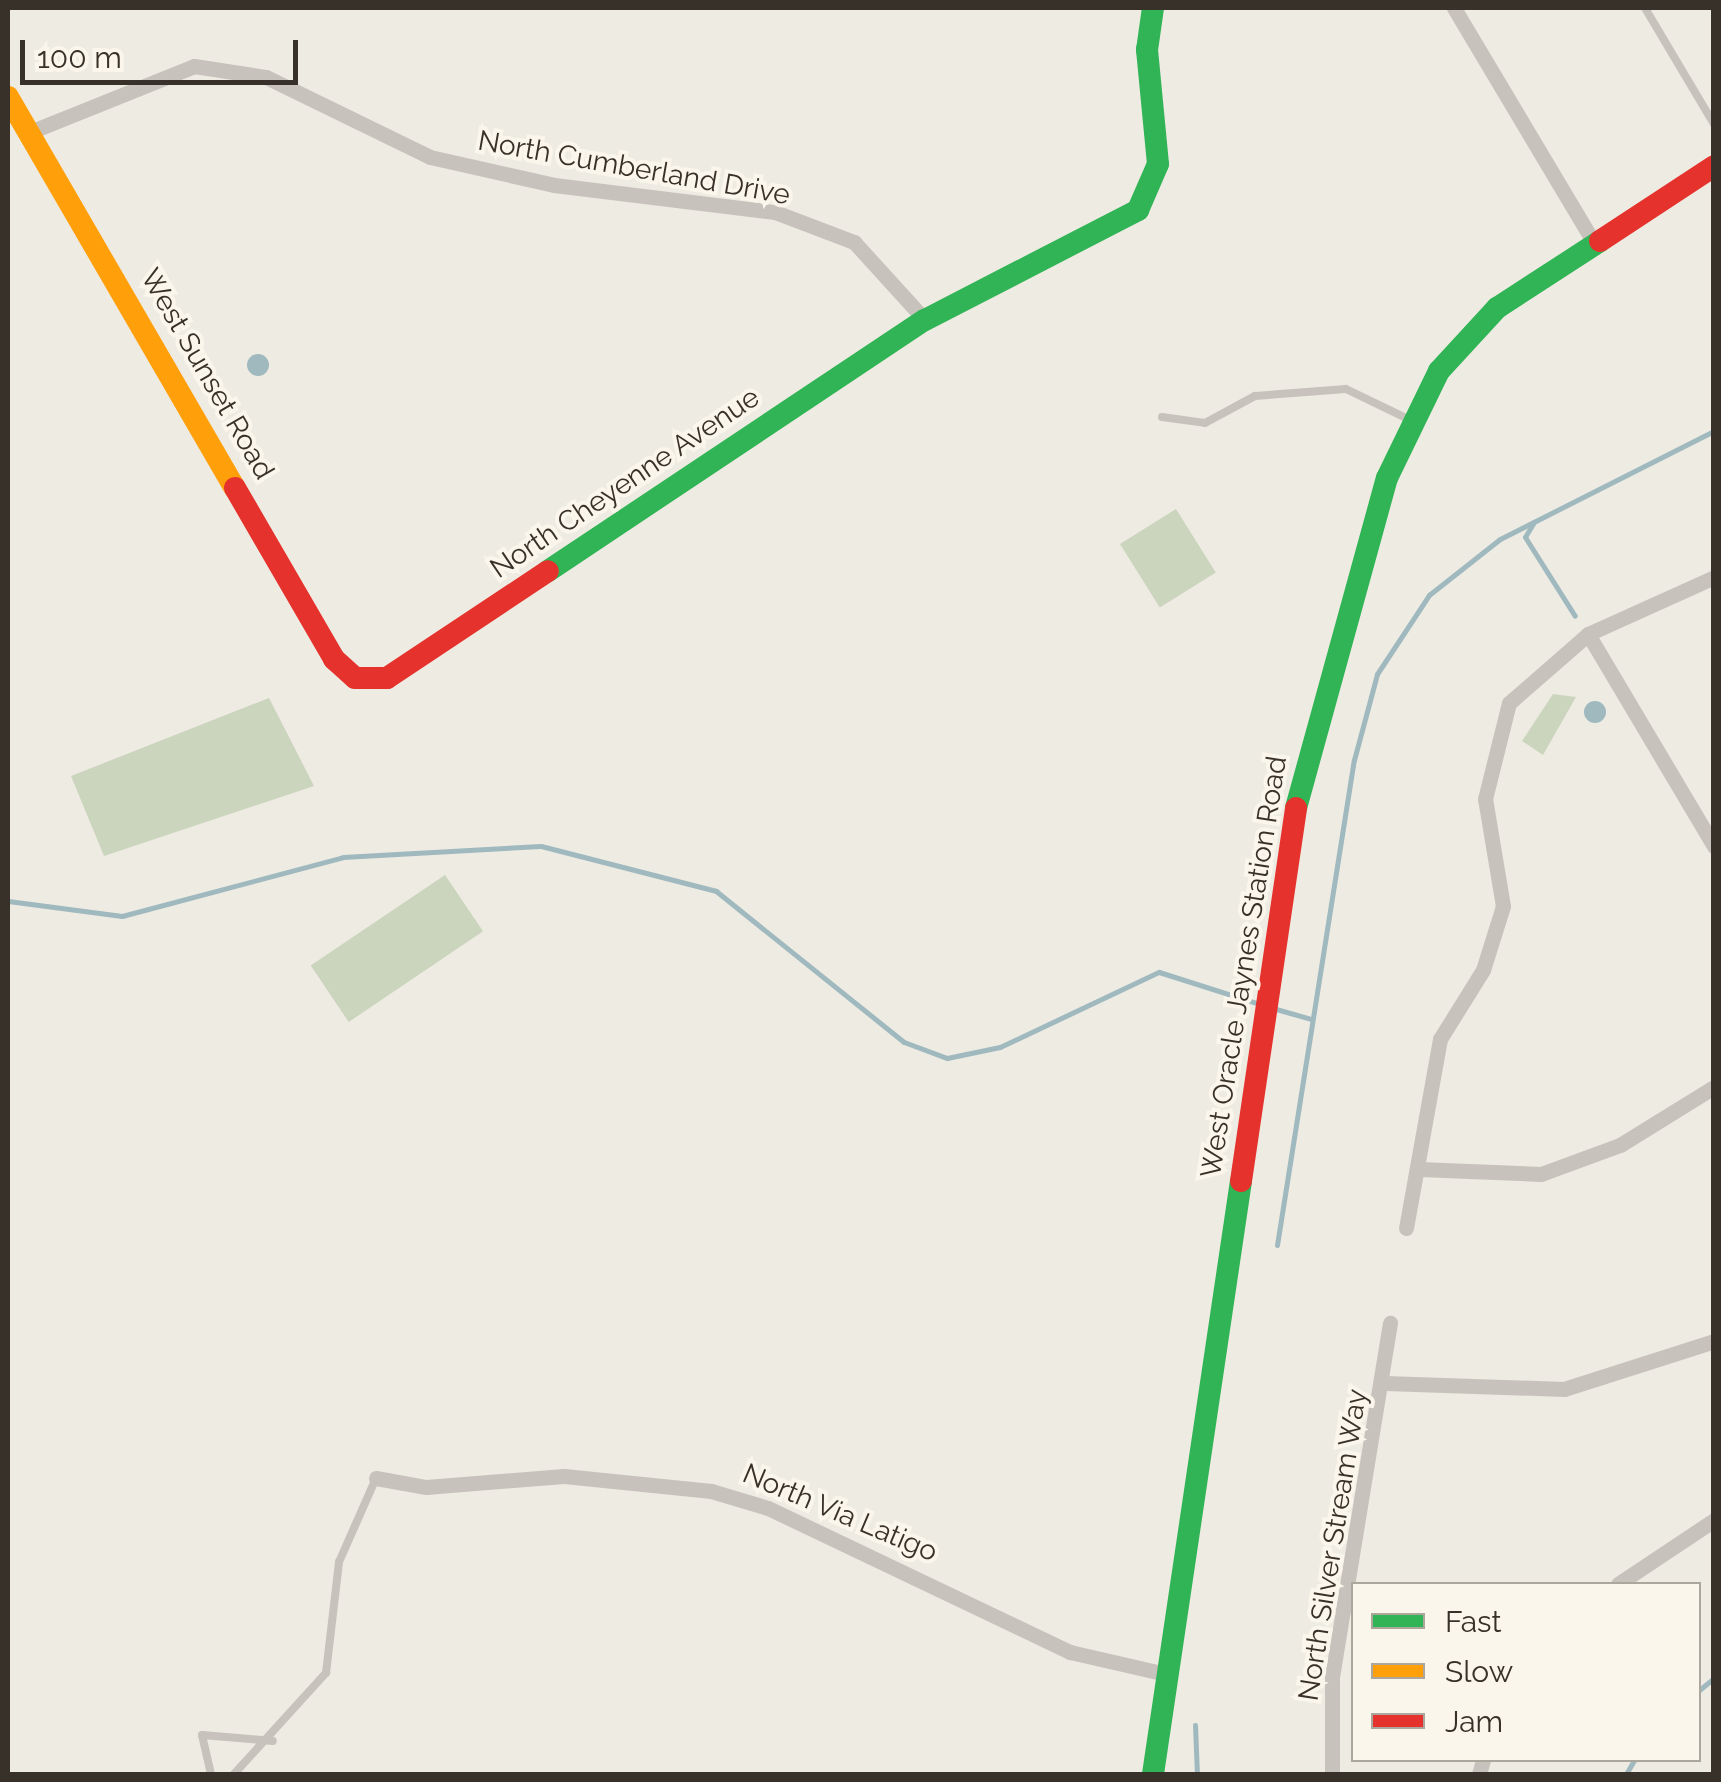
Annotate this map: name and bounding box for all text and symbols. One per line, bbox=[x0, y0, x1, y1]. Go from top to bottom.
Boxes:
scale bar bbox=[25, 20, 302, 82]
text: 100 m bbox=[37, 40, 122, 75]
street label: North Cumberland Drive bbox=[475, 124, 793, 212]
street label: West Sunset Road bbox=[133, 263, 281, 485]
street label: North Cheyenne Avenue bbox=[484, 380, 766, 586]
street label: West Oracle Jaynes Station Road bbox=[1194, 753, 1294, 1181]
street label: North Silver Stream Way bbox=[1292, 1386, 1374, 1704]
street label: North Via Latigo bbox=[737, 1457, 943, 1569]
legend bbox=[1351, 1582, 1701, 1762]
text: Fast bbox=[1445, 1604, 1502, 1639]
text: Slow bbox=[1445, 1654, 1513, 1689]
text: Jam bbox=[1445, 1704, 1503, 1739]

